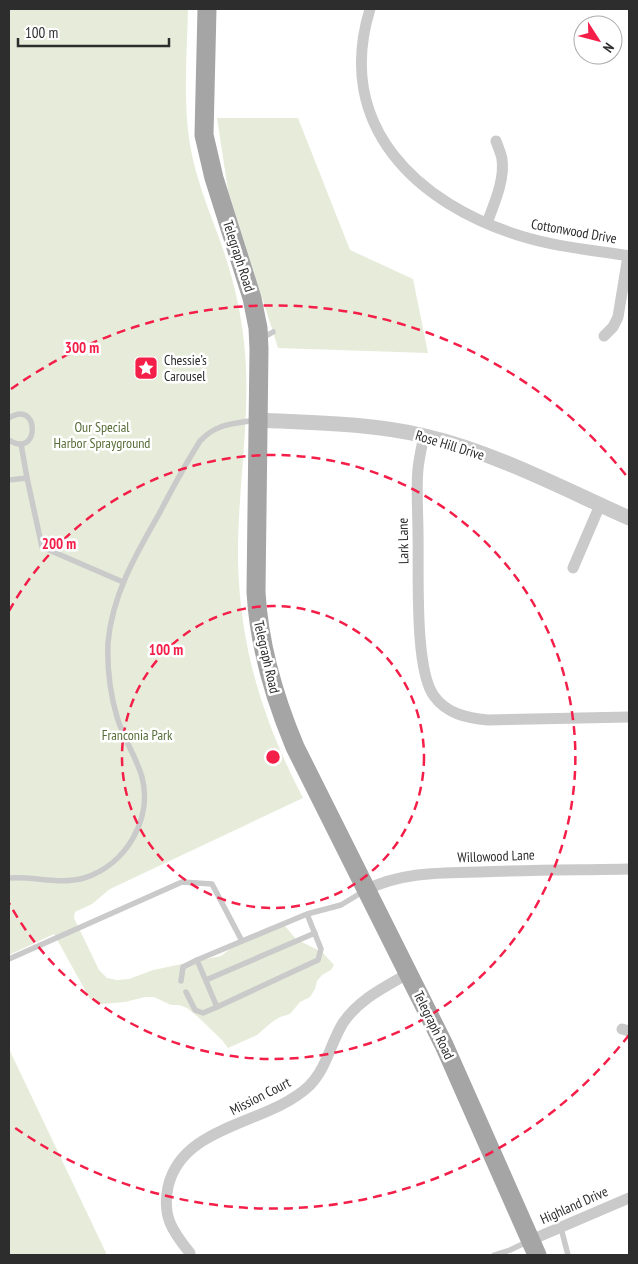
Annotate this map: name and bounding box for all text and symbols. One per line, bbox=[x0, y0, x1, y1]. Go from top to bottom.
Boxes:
scale bar bbox=[18, 15, 169, 47]
north arrow bbox=[573, 15, 623, 65]
text: 100 m bbox=[25, 23, 58, 42]
text: N bbox=[599, 39, 618, 56]
street label: Cottonwood Drive bbox=[530, 215, 618, 247]
street label: Telegraph Road bbox=[219, 218, 259, 294]
text: 300 m bbox=[65, 338, 99, 357]
place label: Chessie’s Carousel bbox=[164, 351, 207, 385]
place icon: Chessie’s Carousel bbox=[133, 355, 159, 381]
park label: Our Special Harbor Sprayground bbox=[54, 418, 150, 452]
street label: Rose Hill Drive bbox=[413, 426, 487, 464]
street label: Lark Lane bbox=[394, 518, 412, 564]
text: 200 m bbox=[42, 534, 76, 553]
street label: Telegraph Road bbox=[250, 619, 284, 695]
text: 100 m bbox=[149, 640, 183, 659]
park label: Franconia Park bbox=[102, 726, 173, 744]
centre of rings bbox=[264, 748, 282, 766]
street label: Willowood Lane bbox=[457, 846, 535, 866]
street label: Telegraph Road bbox=[410, 988, 458, 1062]
street label: Mission Court bbox=[227, 1073, 294, 1119]
street label: Highland Drive bbox=[537, 1182, 611, 1228]

